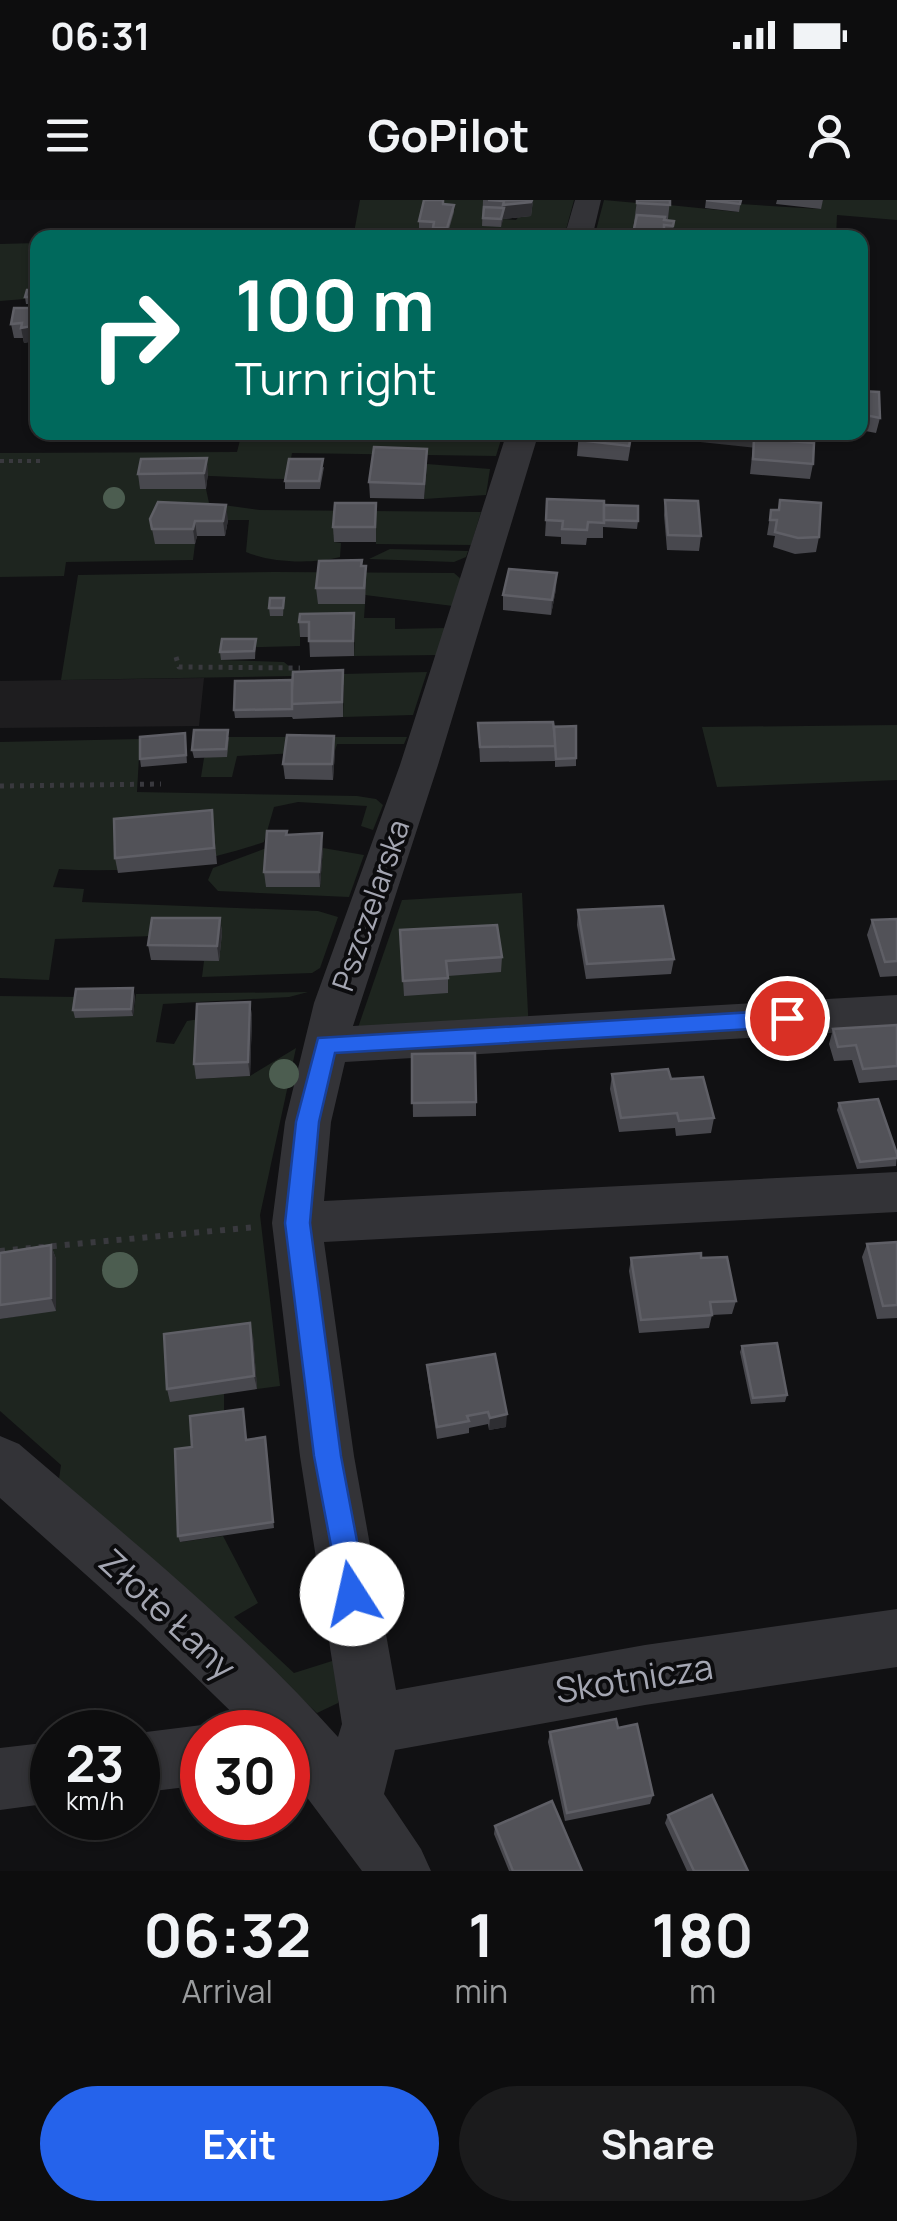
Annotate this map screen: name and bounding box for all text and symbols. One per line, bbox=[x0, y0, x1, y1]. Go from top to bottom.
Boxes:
text: 06:31 bbox=[50, 9, 150, 61]
text: GoPilot bbox=[367, 104, 530, 166]
icon: menu bbox=[40, 108, 95, 163]
icon: person bbox=[802, 108, 857, 163]
text: 100 m bbox=[235, 256, 435, 352]
icon: right bbox=[70, 270, 200, 400]
text: Turn right bbox=[235, 347, 436, 409]
street label: Pszczelarska bbox=[322, 814, 418, 996]
pin bbox=[745, 976, 830, 1061]
icon: arrive bbox=[760, 991, 815, 1046]
street label: Złote Łany bbox=[89, 1538, 247, 1690]
position arrow bbox=[300, 1542, 404, 1646]
street label: Skotnicza bbox=[552, 1642, 716, 1714]
speed limit sign: 30 bbox=[180, 1710, 310, 1840]
text: 23 bbox=[66, 1729, 124, 1797]
text: km/h bbox=[66, 1783, 124, 1818]
text: 06:32 bbox=[143, 1893, 311, 1975]
text: 1 bbox=[468, 1893, 494, 1975]
text: 180 bbox=[651, 1893, 754, 1975]
text: Arrival bbox=[182, 1969, 273, 2013]
text: min bbox=[454, 1969, 508, 2013]
text: m bbox=[689, 1969, 716, 2013]
button: Exit bbox=[40, 2086, 439, 2201]
button: Share bbox=[459, 2086, 857, 2201]

